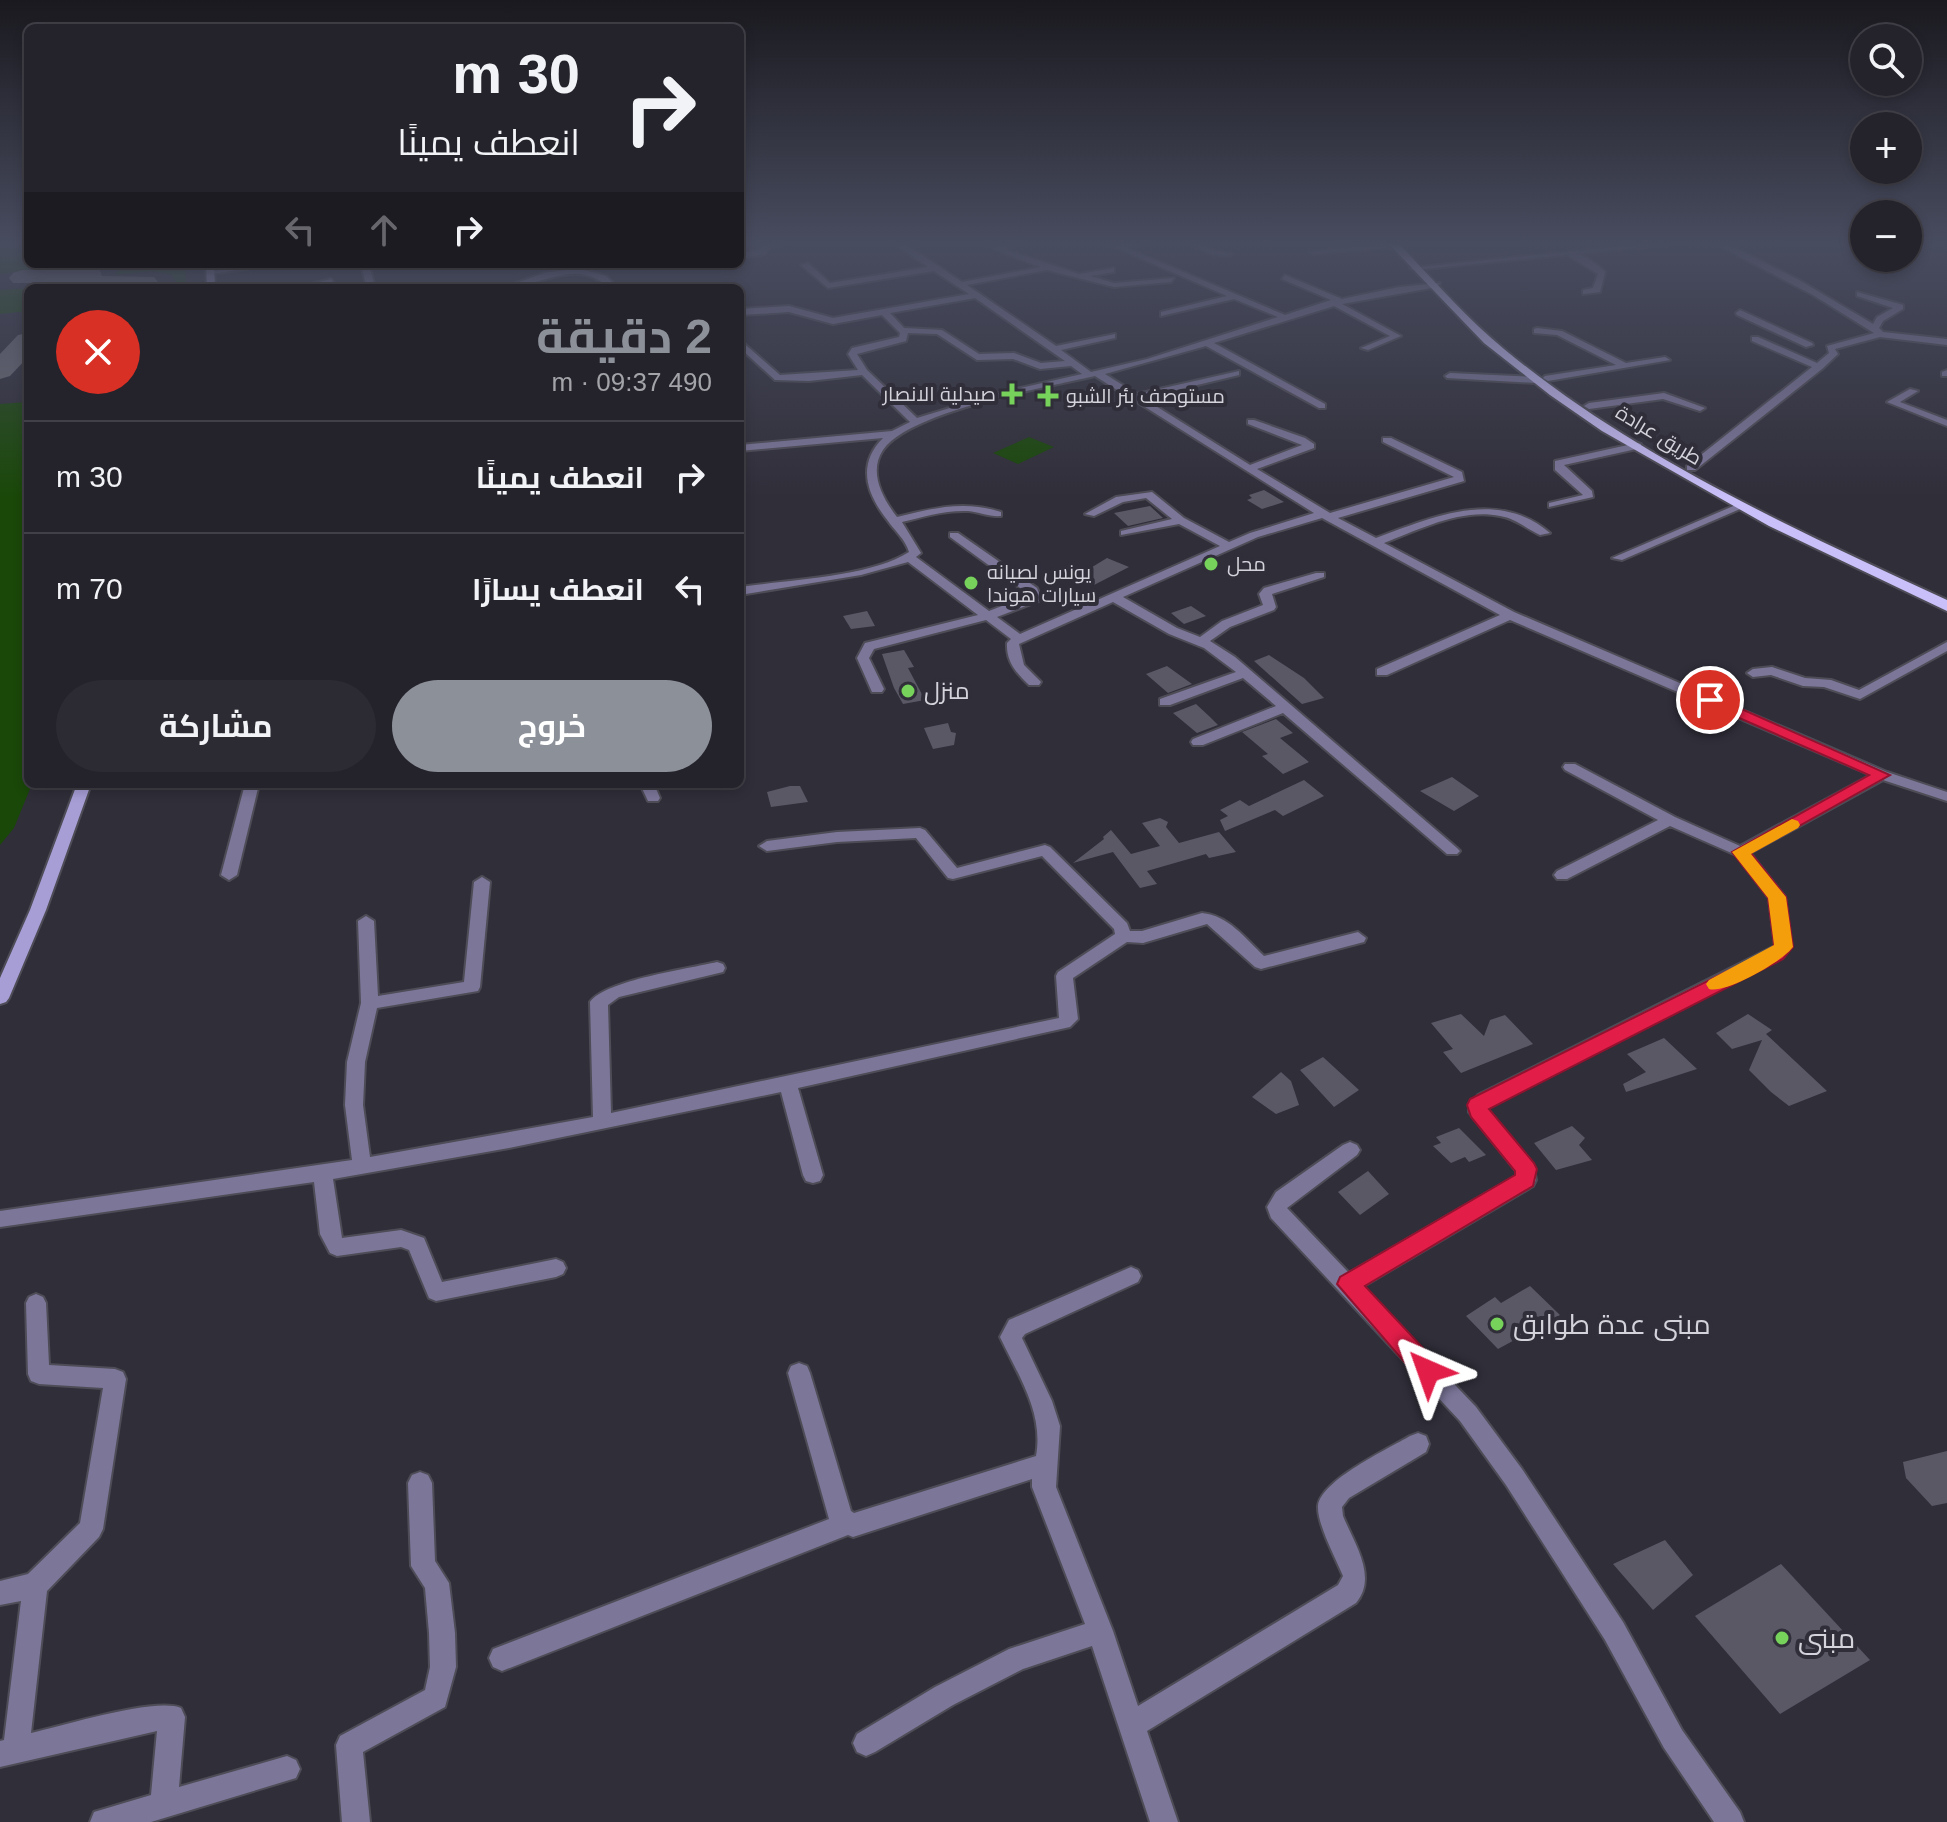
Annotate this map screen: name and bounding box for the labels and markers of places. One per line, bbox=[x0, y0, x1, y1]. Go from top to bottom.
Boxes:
place label: صيدلية الانصار bbox=[882, 383, 996, 406]
marker: صيدلية الانصار bbox=[1003, 385, 1021, 403]
marker: مستوصف بئر الشبو bbox=[1037, 385, 1059, 407]
place label: مستوصف بئر الشبو bbox=[1066, 385, 1225, 408]
place label: محل bbox=[1227, 553, 1266, 577]
marker: محل bbox=[1202, 555, 1220, 573]
place label: يونس لصيانه سيارات هوندا bbox=[987, 561, 1096, 607]
marker: يونس لصيانه سيارات هوندا bbox=[962, 574, 980, 592]
pin bbox=[1676, 666, 1744, 734]
place label: منزل bbox=[924, 677, 970, 705]
marker: منزل bbox=[899, 682, 917, 700]
place label: مبنى عدة طوابق bbox=[1513, 1309, 1711, 1341]
marker: مبنى عدة طوابق bbox=[1488, 1315, 1506, 1333]
place label: مبنى bbox=[1798, 1623, 1855, 1655]
marker: مبنى bbox=[1773, 1629, 1791, 1647]

